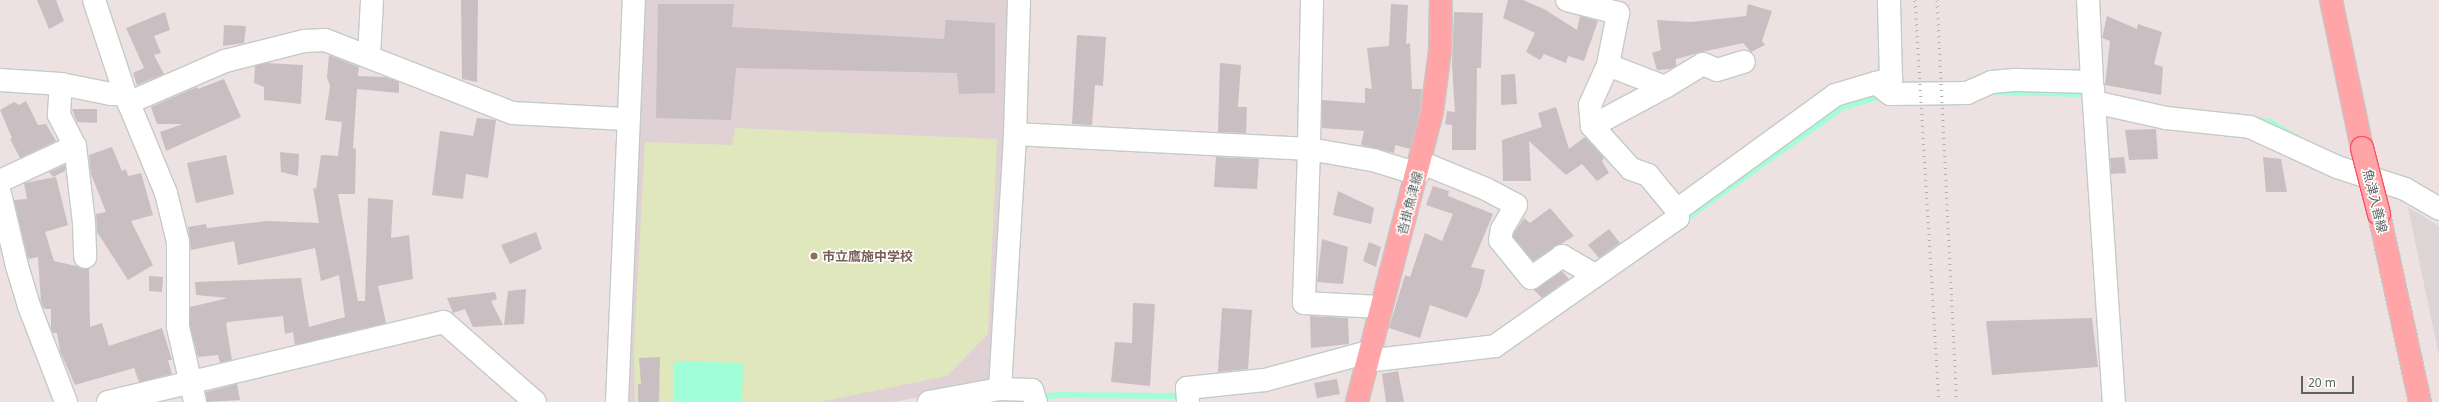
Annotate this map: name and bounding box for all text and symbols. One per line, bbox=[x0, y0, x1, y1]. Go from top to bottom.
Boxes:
street label: 魚津入善線 bbox=[2360, 168, 2390, 234]
street label: 沓掛魚津線 bbox=[1394, 170, 1426, 236]
place label: 市立鷹施中学校 bbox=[822, 248, 913, 264]
marker: 市立鷹施中学校 bbox=[809, 251, 819, 261]
scale bar bbox=[2303, 368, 2356, 394]
text: 20 m bbox=[2308, 374, 2336, 391]

